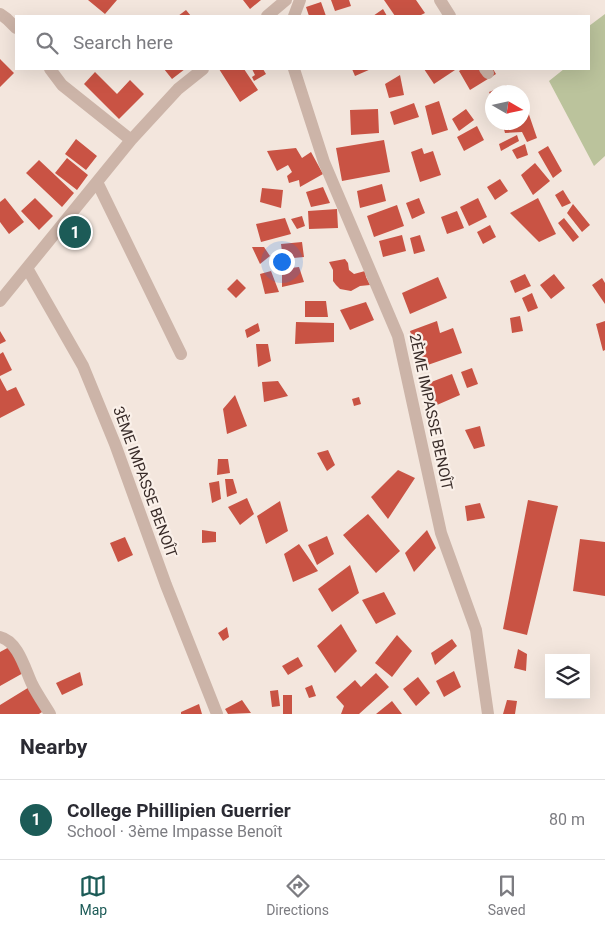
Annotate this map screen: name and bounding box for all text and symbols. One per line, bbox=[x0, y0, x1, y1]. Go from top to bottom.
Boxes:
search box bbox=[15, 15, 590, 70]
icon: search bbox=[33, 29, 61, 57]
text: Search here bbox=[73, 31, 173, 54]
north arrow bbox=[485, 85, 530, 130]
pin: 1 bbox=[59, 213, 91, 251]
your location bbox=[269, 249, 295, 275]
street label: 2ÈME IMPASSE BENOÎT bbox=[406, 332, 456, 492]
street label: 3ÈME IMPASSE BENOÎT bbox=[109, 404, 181, 560]
map controls bbox=[545, 654, 590, 699]
button: layers bbox=[545, 654, 590, 699]
text: Nearby bbox=[20, 735, 87, 759]
text: College Phillipien Guerrier bbox=[67, 799, 291, 822]
text: 1 bbox=[31, 810, 41, 829]
text: 80 m bbox=[549, 810, 585, 829]
text: School · 3ème Impasse Benoît bbox=[67, 822, 283, 841]
tab: Map bbox=[79, 872, 107, 918]
tab: Directions bbox=[266, 872, 329, 918]
tab: Saved bbox=[488, 872, 526, 918]

